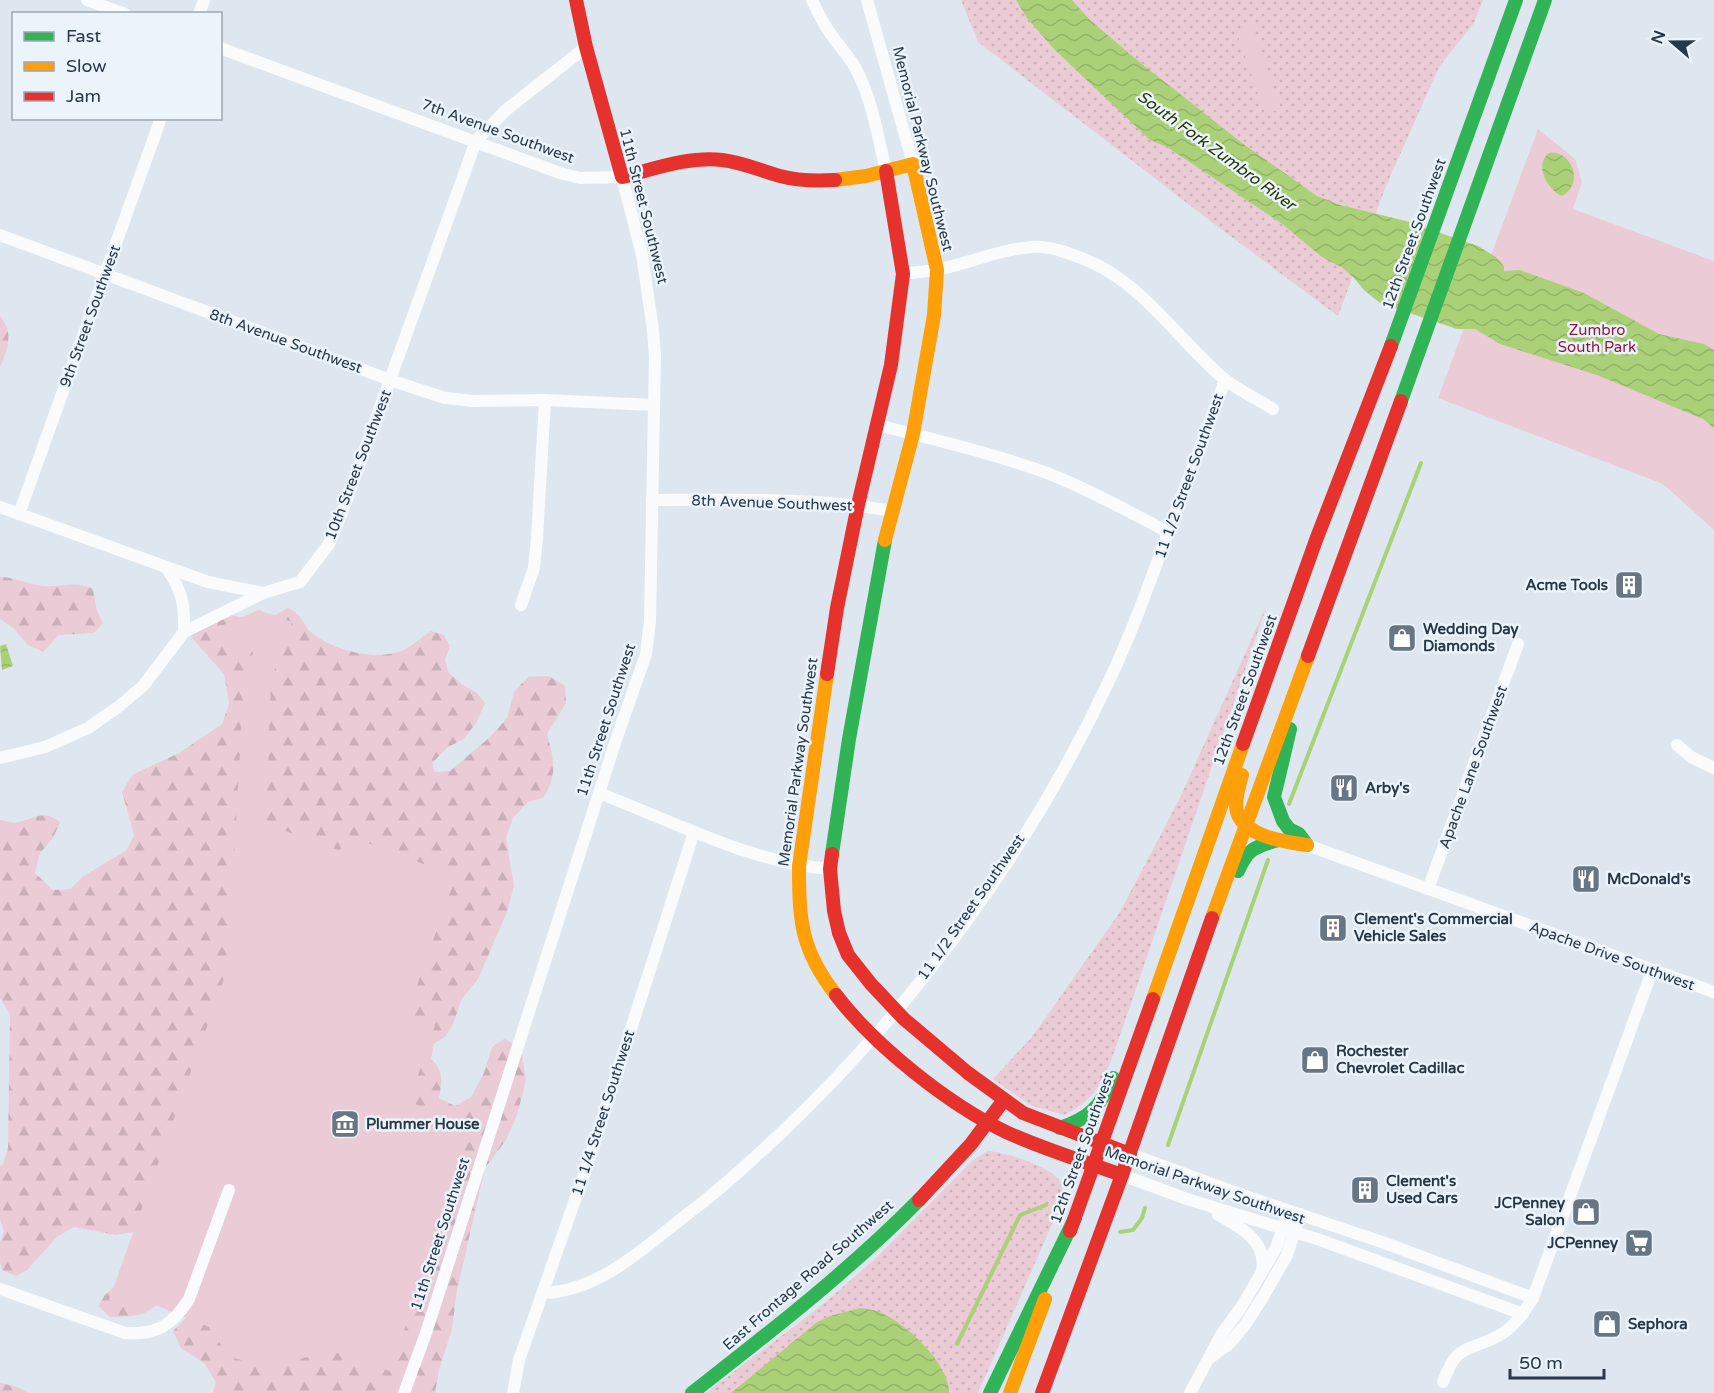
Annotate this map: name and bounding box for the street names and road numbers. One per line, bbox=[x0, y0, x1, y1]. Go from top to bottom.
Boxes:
street label: Memorial Parkway Southwest bbox=[889, 45, 957, 254]
street label: 7th Avenue Southwest bbox=[419, 95, 577, 167]
street label: 11th Street Southwest bbox=[616, 126, 672, 286]
street label: 12th Street Southwest bbox=[1378, 156, 1450, 312]
street label: 9th Street Southwest bbox=[56, 242, 124, 390]
street label: 8th Avenue Southwest bbox=[207, 305, 365, 377]
street label: 10th Street Southwest bbox=[321, 387, 395, 543]
street label: 11 1/2 Street Southwest bbox=[1151, 391, 1227, 561]
street label: 8th Avenue Southwest bbox=[691, 491, 853, 515]
street label: 12th Street Southwest bbox=[1209, 612, 1281, 768]
street label: 11th Street Southwest bbox=[573, 641, 639, 799]
street label: Memorial Parkway Southwest bbox=[774, 656, 822, 868]
street label: Apache Lane Southwest bbox=[1435, 683, 1511, 851]
street label: 11 1/2 Street Southwest bbox=[914, 830, 1028, 984]
street label: Apache Drive Southwest bbox=[1527, 918, 1697, 994]
street label: 11 1/4 Street Southwest bbox=[568, 1028, 638, 1198]
street label: 12th Street Southwest bbox=[1046, 1070, 1118, 1226]
street label: Memorial Parkway Southwest bbox=[1102, 1142, 1308, 1228]
street label: 11th Street Southwest bbox=[407, 1155, 473, 1313]
street label: East Frontage Road Southwest bbox=[719, 1196, 897, 1354]

